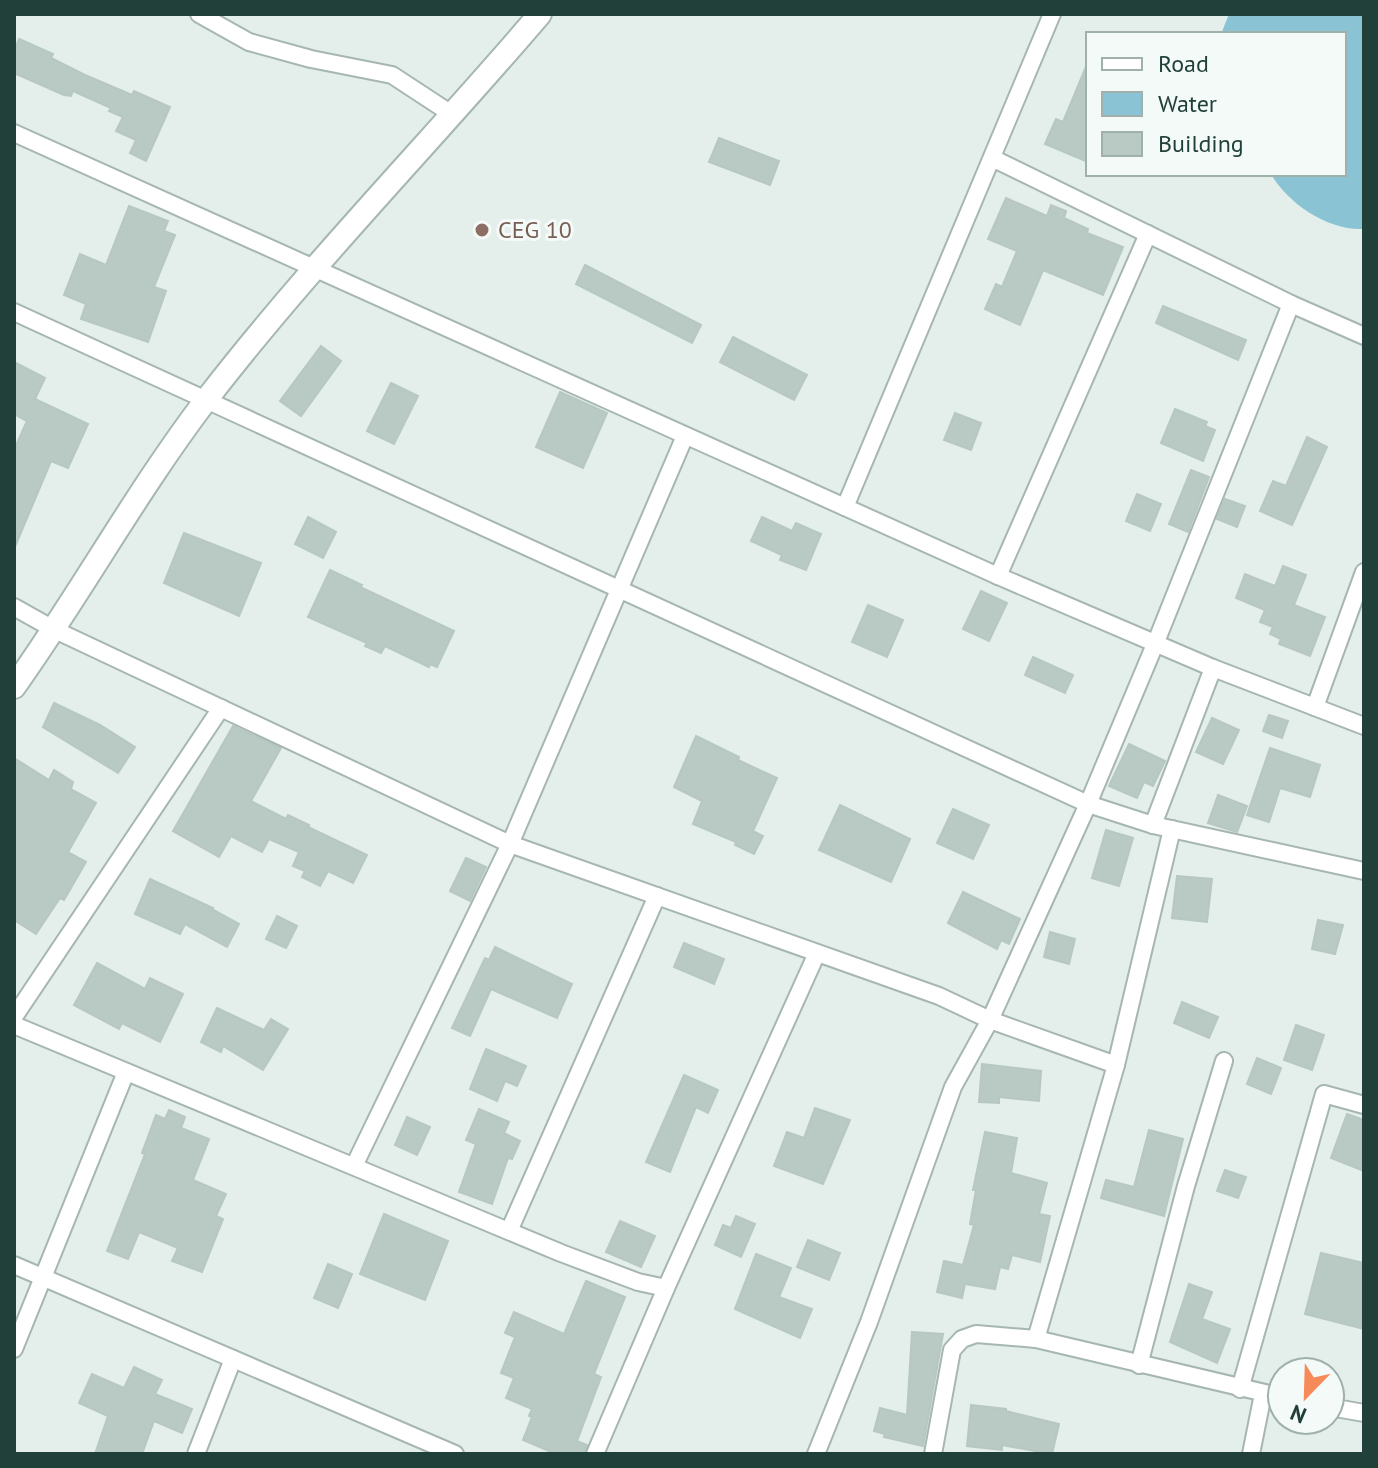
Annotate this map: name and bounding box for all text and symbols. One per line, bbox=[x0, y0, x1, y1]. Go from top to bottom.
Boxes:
legend bbox=[1086, 32, 1346, 176]
text: Road bbox=[1158, 48, 1209, 79]
text: Water bbox=[1158, 88, 1217, 119]
text: Building bbox=[1158, 128, 1244, 159]
place label: CEG 10 bbox=[498, 214, 572, 245]
marker: CEG 10 bbox=[473, 221, 491, 239]
north arrow bbox=[1266, 1356, 1346, 1436]
text: N bbox=[1286, 1399, 1310, 1430]

